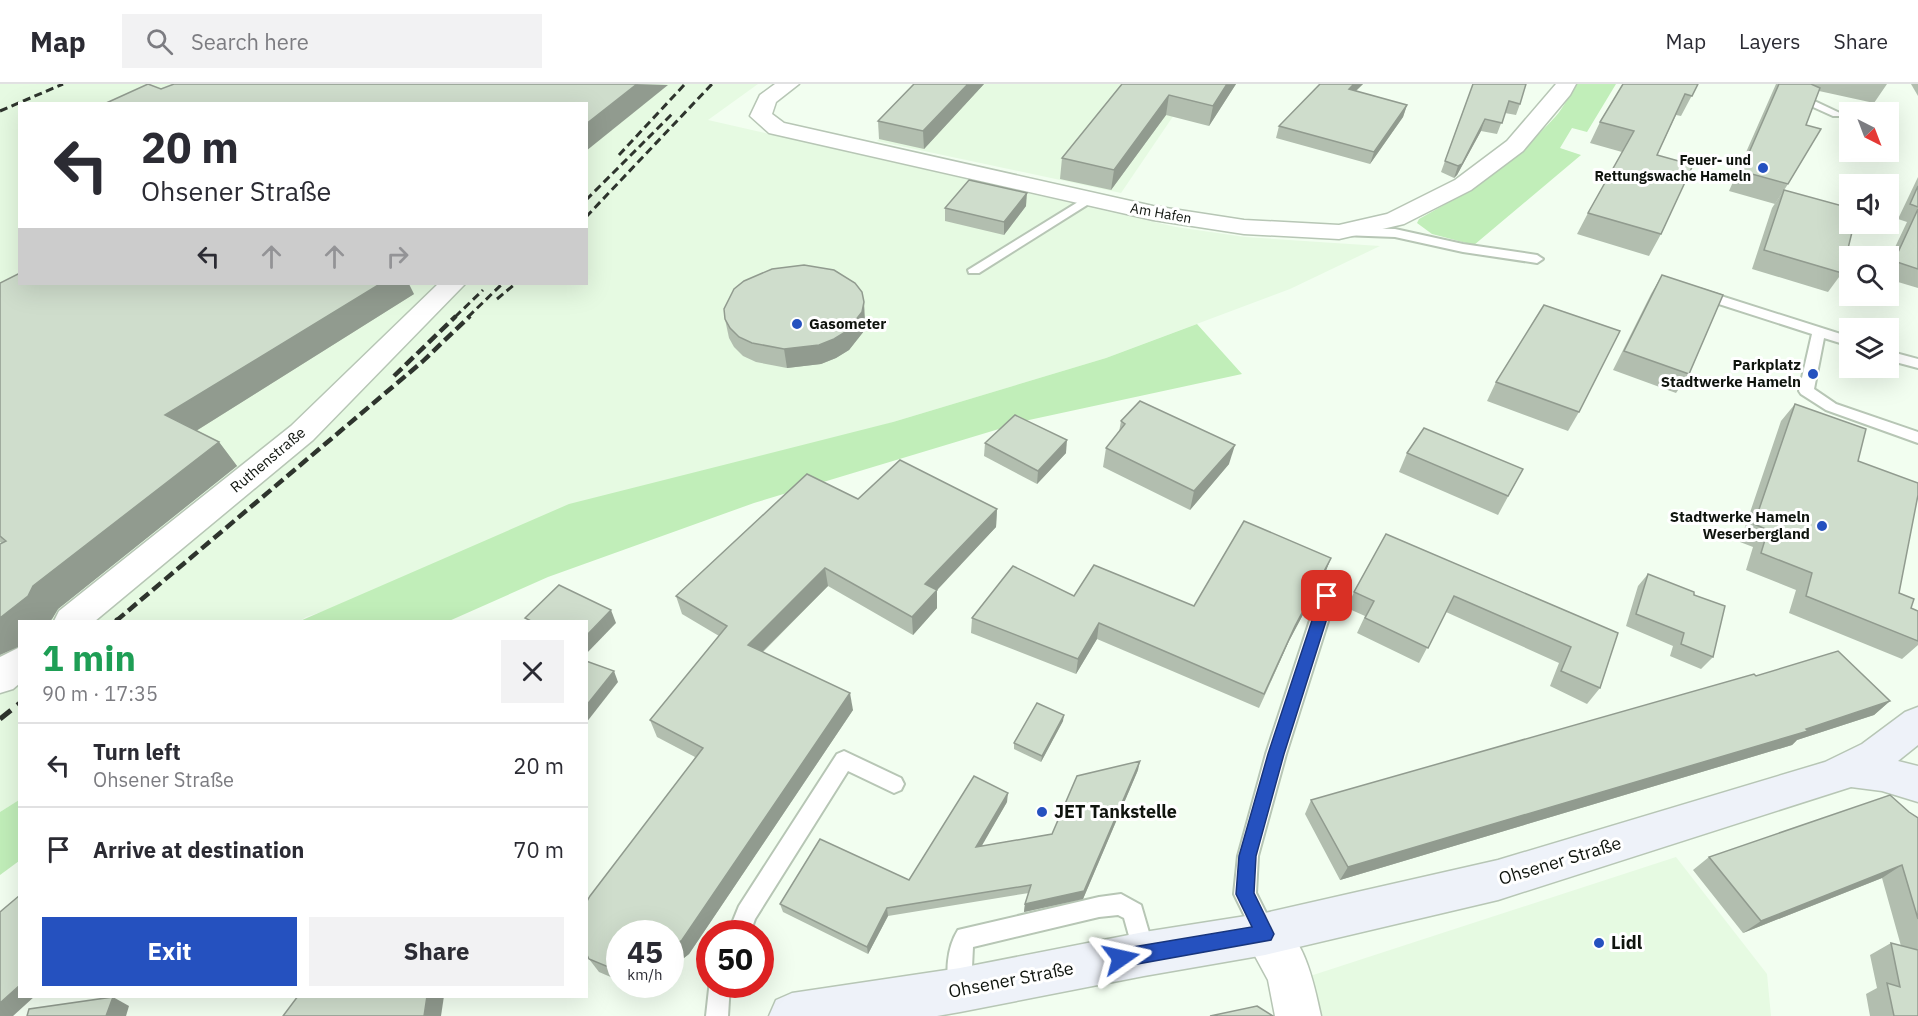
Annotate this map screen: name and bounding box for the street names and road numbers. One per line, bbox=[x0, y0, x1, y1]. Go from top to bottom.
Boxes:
street label: Am Hafen bbox=[1129, 199, 1193, 227]
street label: Ruthenstraße bbox=[226, 423, 309, 497]
street label: Ohsener Straße bbox=[1496, 831, 1624, 890]
street label: Ohsener Straße bbox=[946, 956, 1075, 1003]

